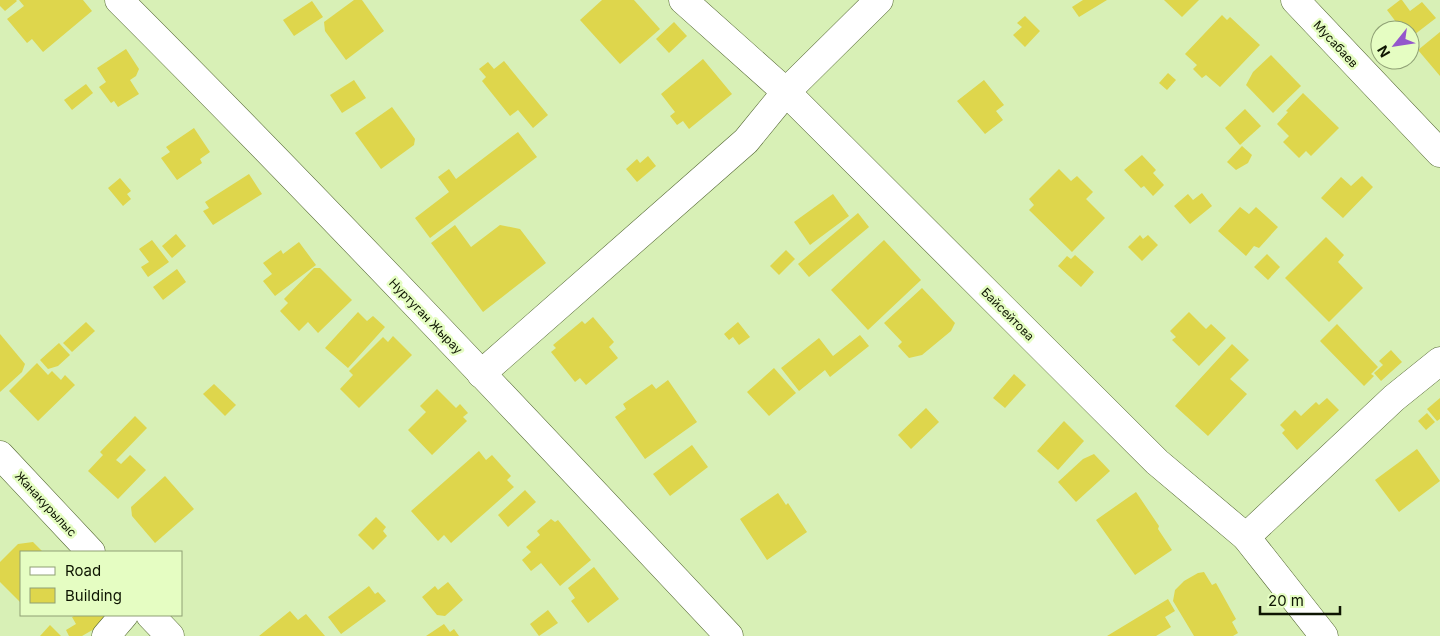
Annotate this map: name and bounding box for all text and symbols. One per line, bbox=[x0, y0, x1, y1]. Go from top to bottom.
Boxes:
street label: Мусабаев bbox=[1310, 17, 1362, 71]
north arrow bbox=[1370, 20, 1420, 70]
text: N bbox=[1373, 43, 1393, 61]
street label: Нуртуган Жырау bbox=[386, 275, 466, 357]
street label: Байсейтова bbox=[978, 284, 1038, 344]
street label: Жанакурылыс bbox=[12, 468, 80, 540]
legend bbox=[20, 551, 182, 616]
text: Road bbox=[65, 561, 101, 580]
scale bar bbox=[1260, 584, 1340, 616]
text: Building bbox=[65, 586, 122, 605]
text: 20 m bbox=[1268, 591, 1304, 610]

